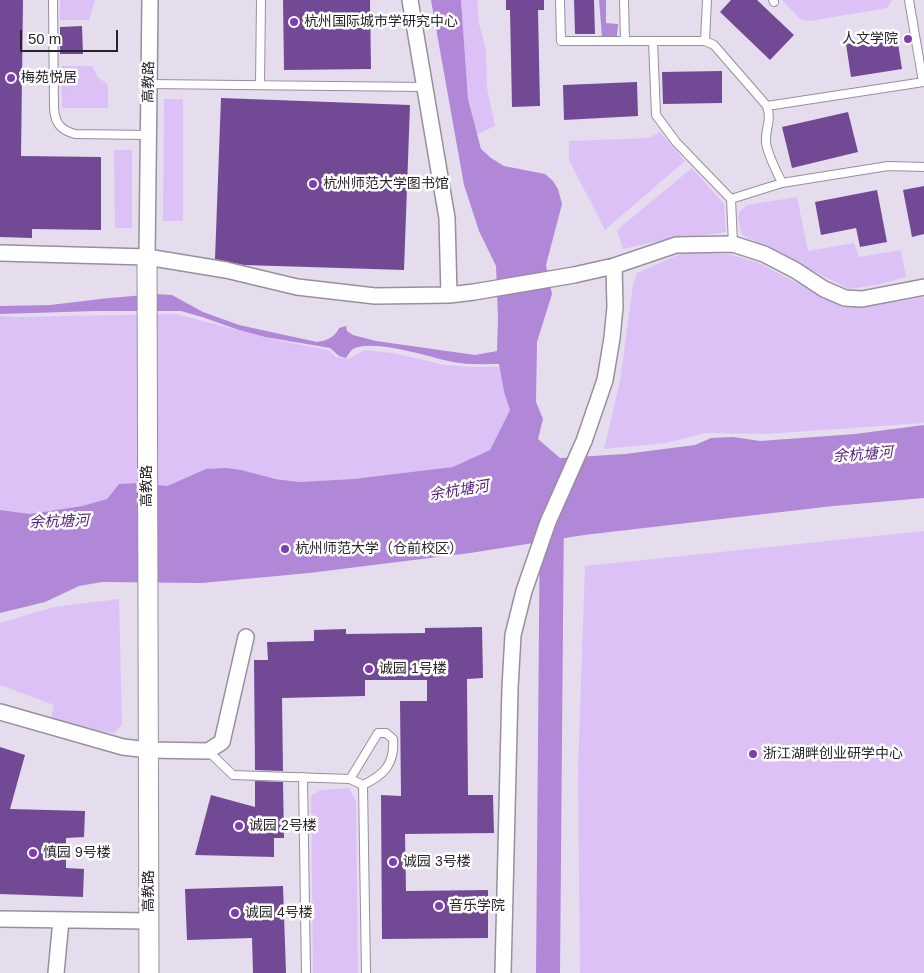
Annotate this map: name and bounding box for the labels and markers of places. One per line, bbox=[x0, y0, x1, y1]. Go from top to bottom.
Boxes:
place label: 杭州国际城市学研究中心 bbox=[304, 14, 458, 30]
marker: 杭州国际城市学研究中心 bbox=[288, 16, 300, 28]
place label: 人文学院 bbox=[842, 31, 898, 47]
marker: 人文学院 bbox=[902, 33, 914, 45]
place label: 梅苑悦居 bbox=[21, 70, 77, 86]
marker: 梅苑悦居 bbox=[5, 72, 17, 84]
place label: 杭州师范大学图书馆 bbox=[323, 176, 449, 192]
marker: 杭州师范大学图书馆 bbox=[307, 178, 319, 190]
place label: 杭州师范大学（仓前校区） bbox=[295, 541, 463, 557]
marker: 杭州师范大学（仓前校区） bbox=[279, 543, 291, 555]
place label: 诚园 1号楼 bbox=[379, 661, 447, 677]
marker: 诚园 1号楼 bbox=[363, 663, 375, 675]
place label: 浙江湖畔创业研学中心 bbox=[763, 746, 903, 762]
marker: 浙江湖畔创业研学中心 bbox=[747, 748, 759, 760]
place label: 诚园 2号楼 bbox=[249, 818, 317, 834]
marker: 诚园 2号楼 bbox=[233, 820, 245, 832]
place label: 慎园 9号楼 bbox=[43, 845, 111, 861]
marker: 慎园 9号楼 bbox=[27, 847, 39, 859]
place label: 诚园 3号楼 bbox=[403, 854, 471, 870]
marker: 诚园 3号楼 bbox=[387, 856, 399, 868]
place label: 音乐学院 bbox=[449, 898, 505, 914]
marker: 音乐学院 bbox=[433, 900, 445, 912]
place label: 诚园 4号楼 bbox=[245, 905, 313, 921]
marker: 诚园 4号楼 bbox=[229, 907, 241, 919]

